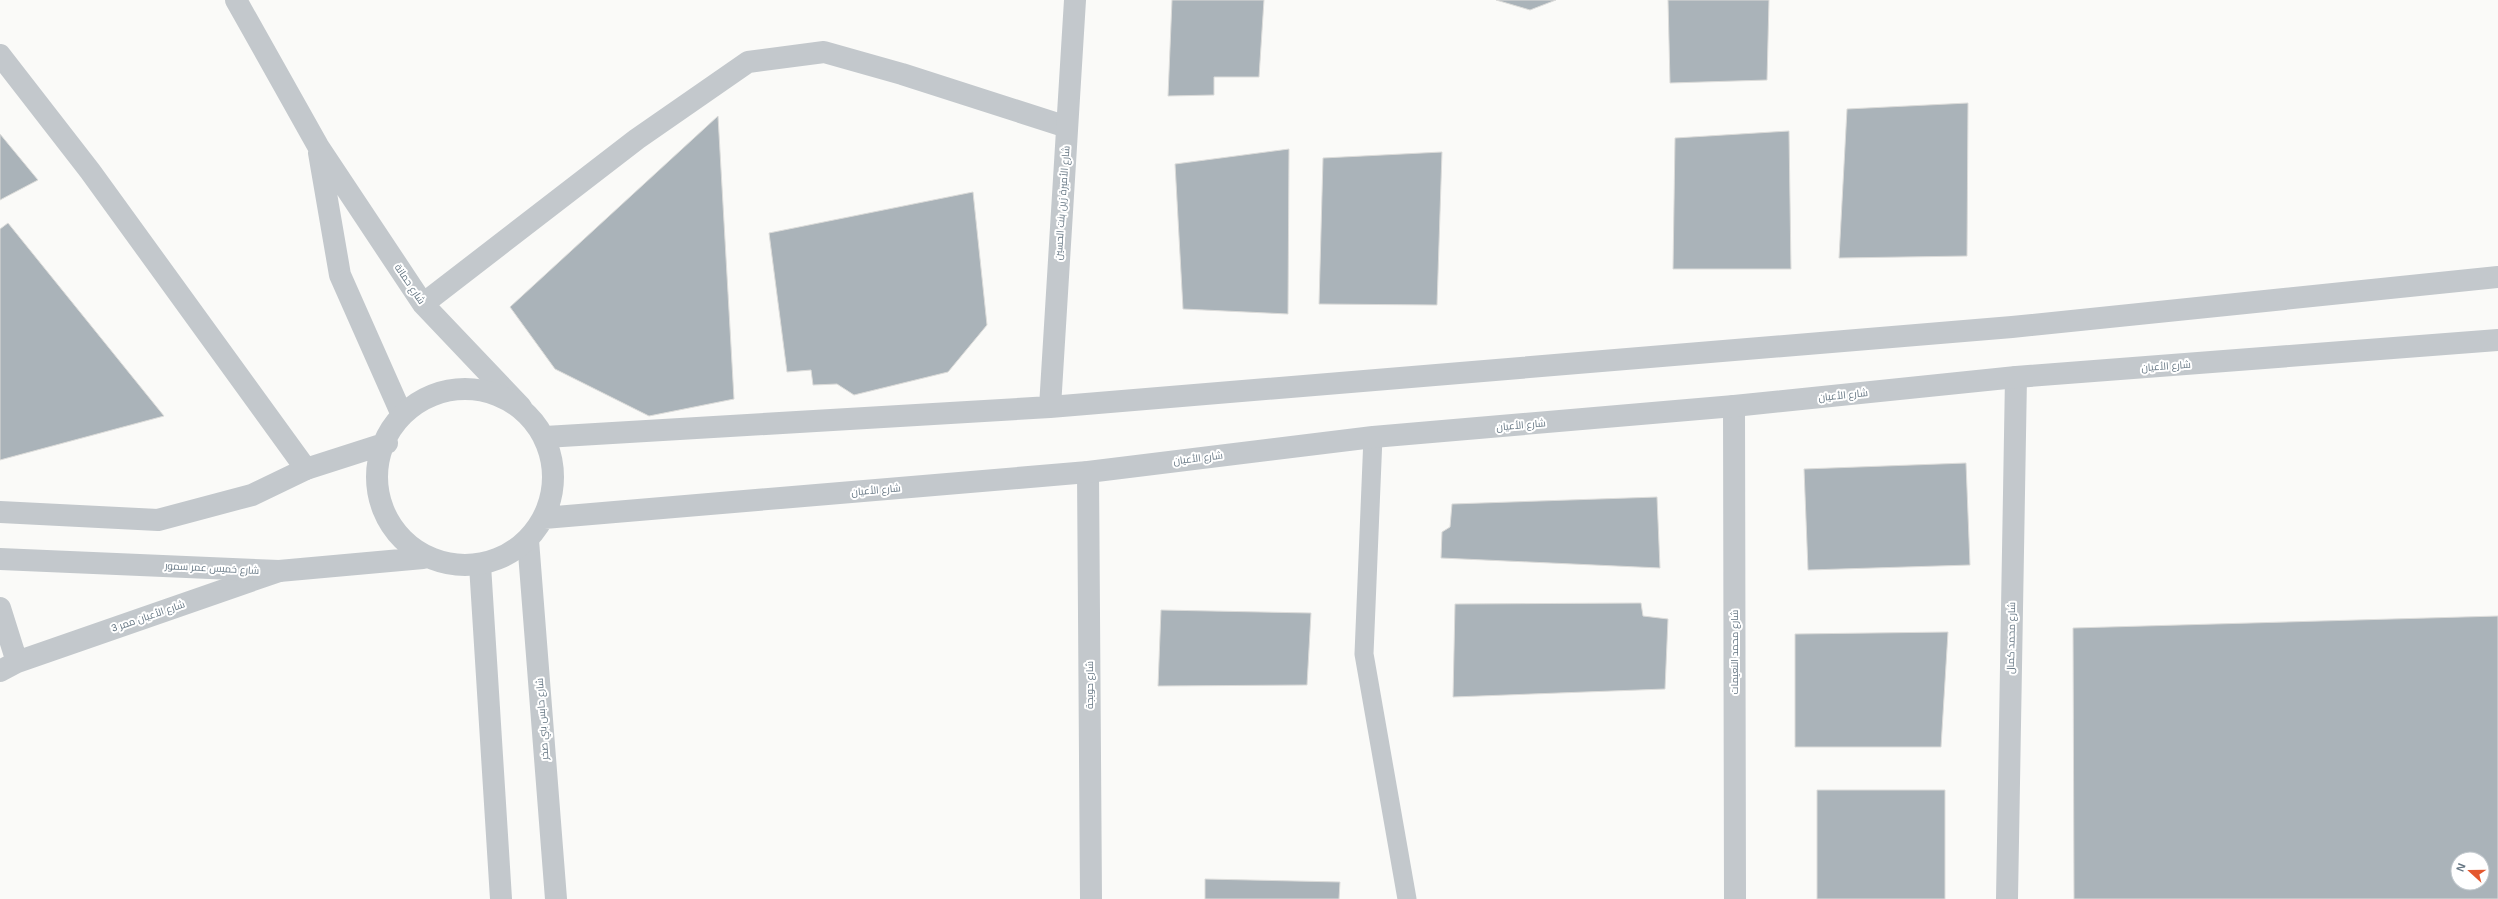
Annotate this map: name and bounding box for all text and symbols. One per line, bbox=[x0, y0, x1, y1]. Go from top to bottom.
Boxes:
street label: شارع الأميرة زين بنت الحسين bbox=[1053, 145, 1072, 261]
street label: شارع حمانة bbox=[392, 262, 427, 307]
street label: شارع الأعيان bbox=[2141, 359, 2191, 374]
street label: شارع الأعيان bbox=[1818, 387, 1868, 404]
street label: شارع الأعيان bbox=[1496, 417, 1546, 434]
street label: شارع الأعيان bbox=[1173, 450, 1223, 467]
street label: شارع الأعيان bbox=[851, 482, 901, 499]
street label: شارع خميس عمر سمور bbox=[163, 560, 259, 577]
street label: شارع الأعيان ممر 3 bbox=[110, 598, 187, 635]
street label: شارع محمد كمال bbox=[2005, 602, 2018, 674]
street label: شارع محمد النعيمات bbox=[1729, 610, 1741, 694]
street label: شارع حويجة bbox=[1084, 661, 1096, 709]
street label: شارع حابس بني صخر bbox=[534, 677, 552, 761]
north arrow bbox=[2450, 851, 2490, 891]
text: N bbox=[2454, 862, 2468, 873]

